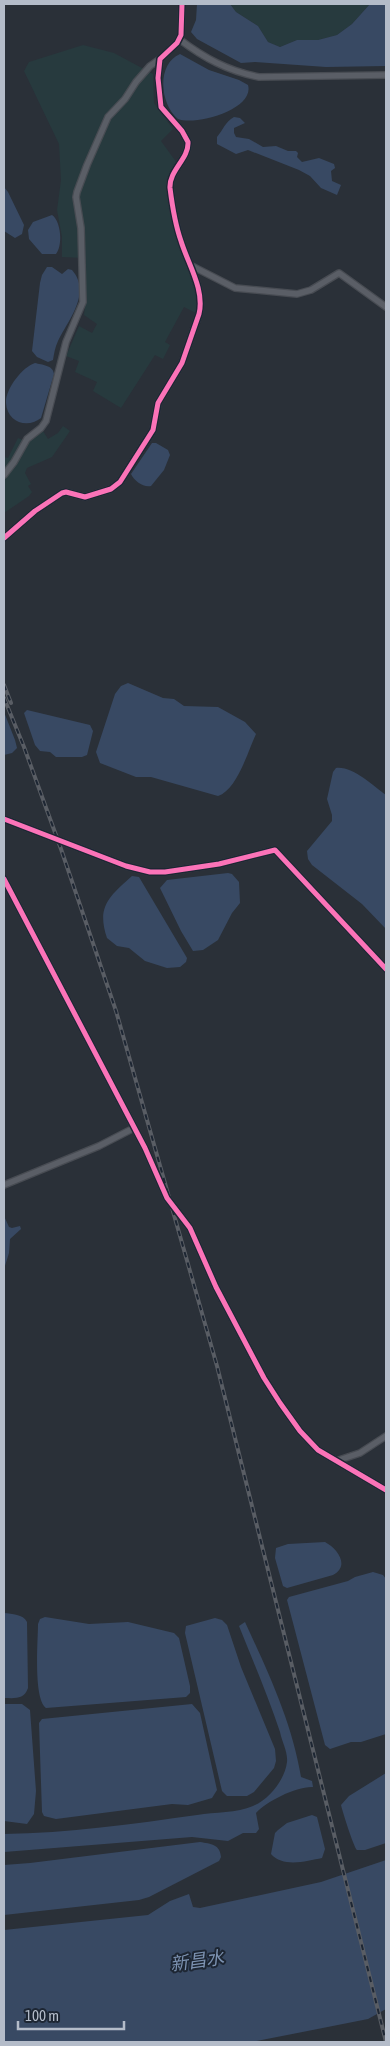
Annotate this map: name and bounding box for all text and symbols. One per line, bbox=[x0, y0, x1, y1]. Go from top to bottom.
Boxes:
water label: 新昌水 bbox=[169, 1946, 226, 1975]
scale bar bbox=[18, 1998, 124, 2030]
text: 100 m bbox=[25, 2007, 59, 2024]

